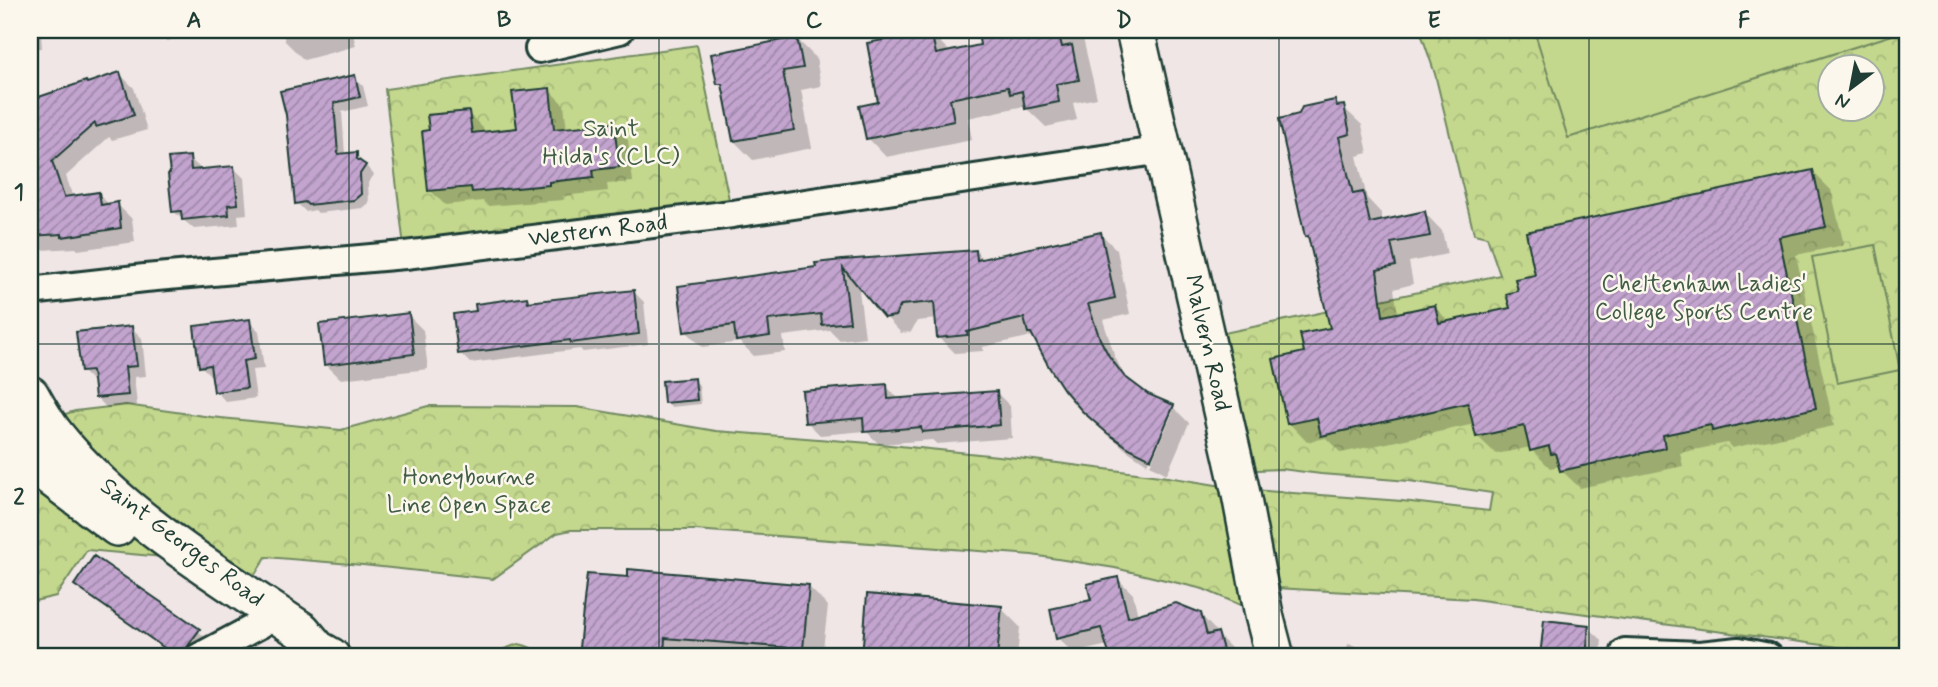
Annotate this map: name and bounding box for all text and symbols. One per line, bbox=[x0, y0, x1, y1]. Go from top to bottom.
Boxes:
text: A bbox=[186, 6, 202, 36]
text: B bbox=[497, 6, 512, 36]
text: C bbox=[806, 6, 823, 36]
text: D bbox=[1116, 6, 1132, 36]
text: E bbox=[1427, 6, 1441, 36]
text: F bbox=[1738, 6, 1750, 36]
north arrow bbox=[1815, 52, 1885, 122]
text: N bbox=[1831, 87, 1855, 115]
park label: Saint Hilda's (CLC) bbox=[542, 114, 680, 173]
text: 1 bbox=[14, 178, 24, 208]
street label: Western Road bbox=[527, 207, 669, 255]
park label: Cheltenham Ladies' College Sports Centre bbox=[1595, 269, 1813, 328]
street label: Malvern Road bbox=[1176, 272, 1238, 414]
park label: Honeybourne Line Open Space bbox=[387, 462, 551, 521]
street label: Saint Georges Road bbox=[92, 471, 270, 617]
text: 2 bbox=[13, 483, 25, 513]

